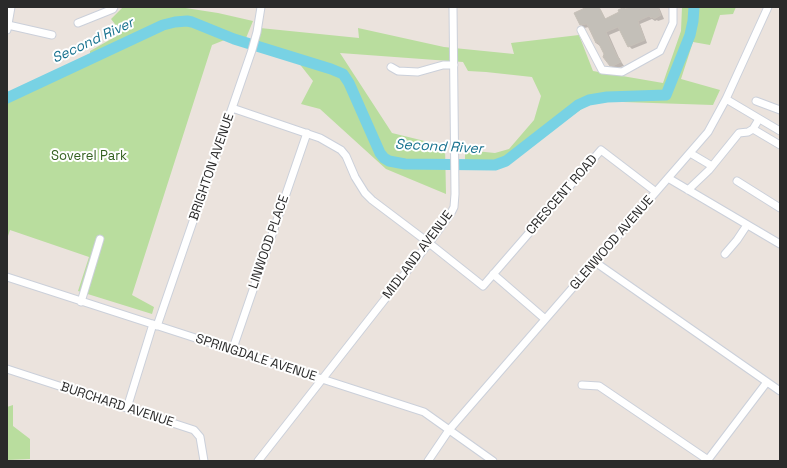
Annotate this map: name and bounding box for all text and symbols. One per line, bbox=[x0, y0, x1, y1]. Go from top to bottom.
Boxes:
water label: Second River bbox=[49, 15, 137, 67]
street label: BRIGHTON AVENUE bbox=[186, 111, 238, 223]
water label: Second River bbox=[395, 136, 483, 158]
park label: Soverel Park bbox=[51, 148, 127, 164]
street label: CRESCENT ROAD bbox=[523, 152, 601, 238]
street label: LINWOOD PLACE bbox=[246, 193, 292, 291]
street label: GLENWOOD AVENUE bbox=[567, 193, 657, 293]
street label: MIDLAND AVENUE bbox=[380, 208, 456, 302]
street label: SPRINGDALE AVENUE bbox=[194, 331, 318, 385]
street label: BURCHARD AVENUE bbox=[58, 379, 176, 431]

